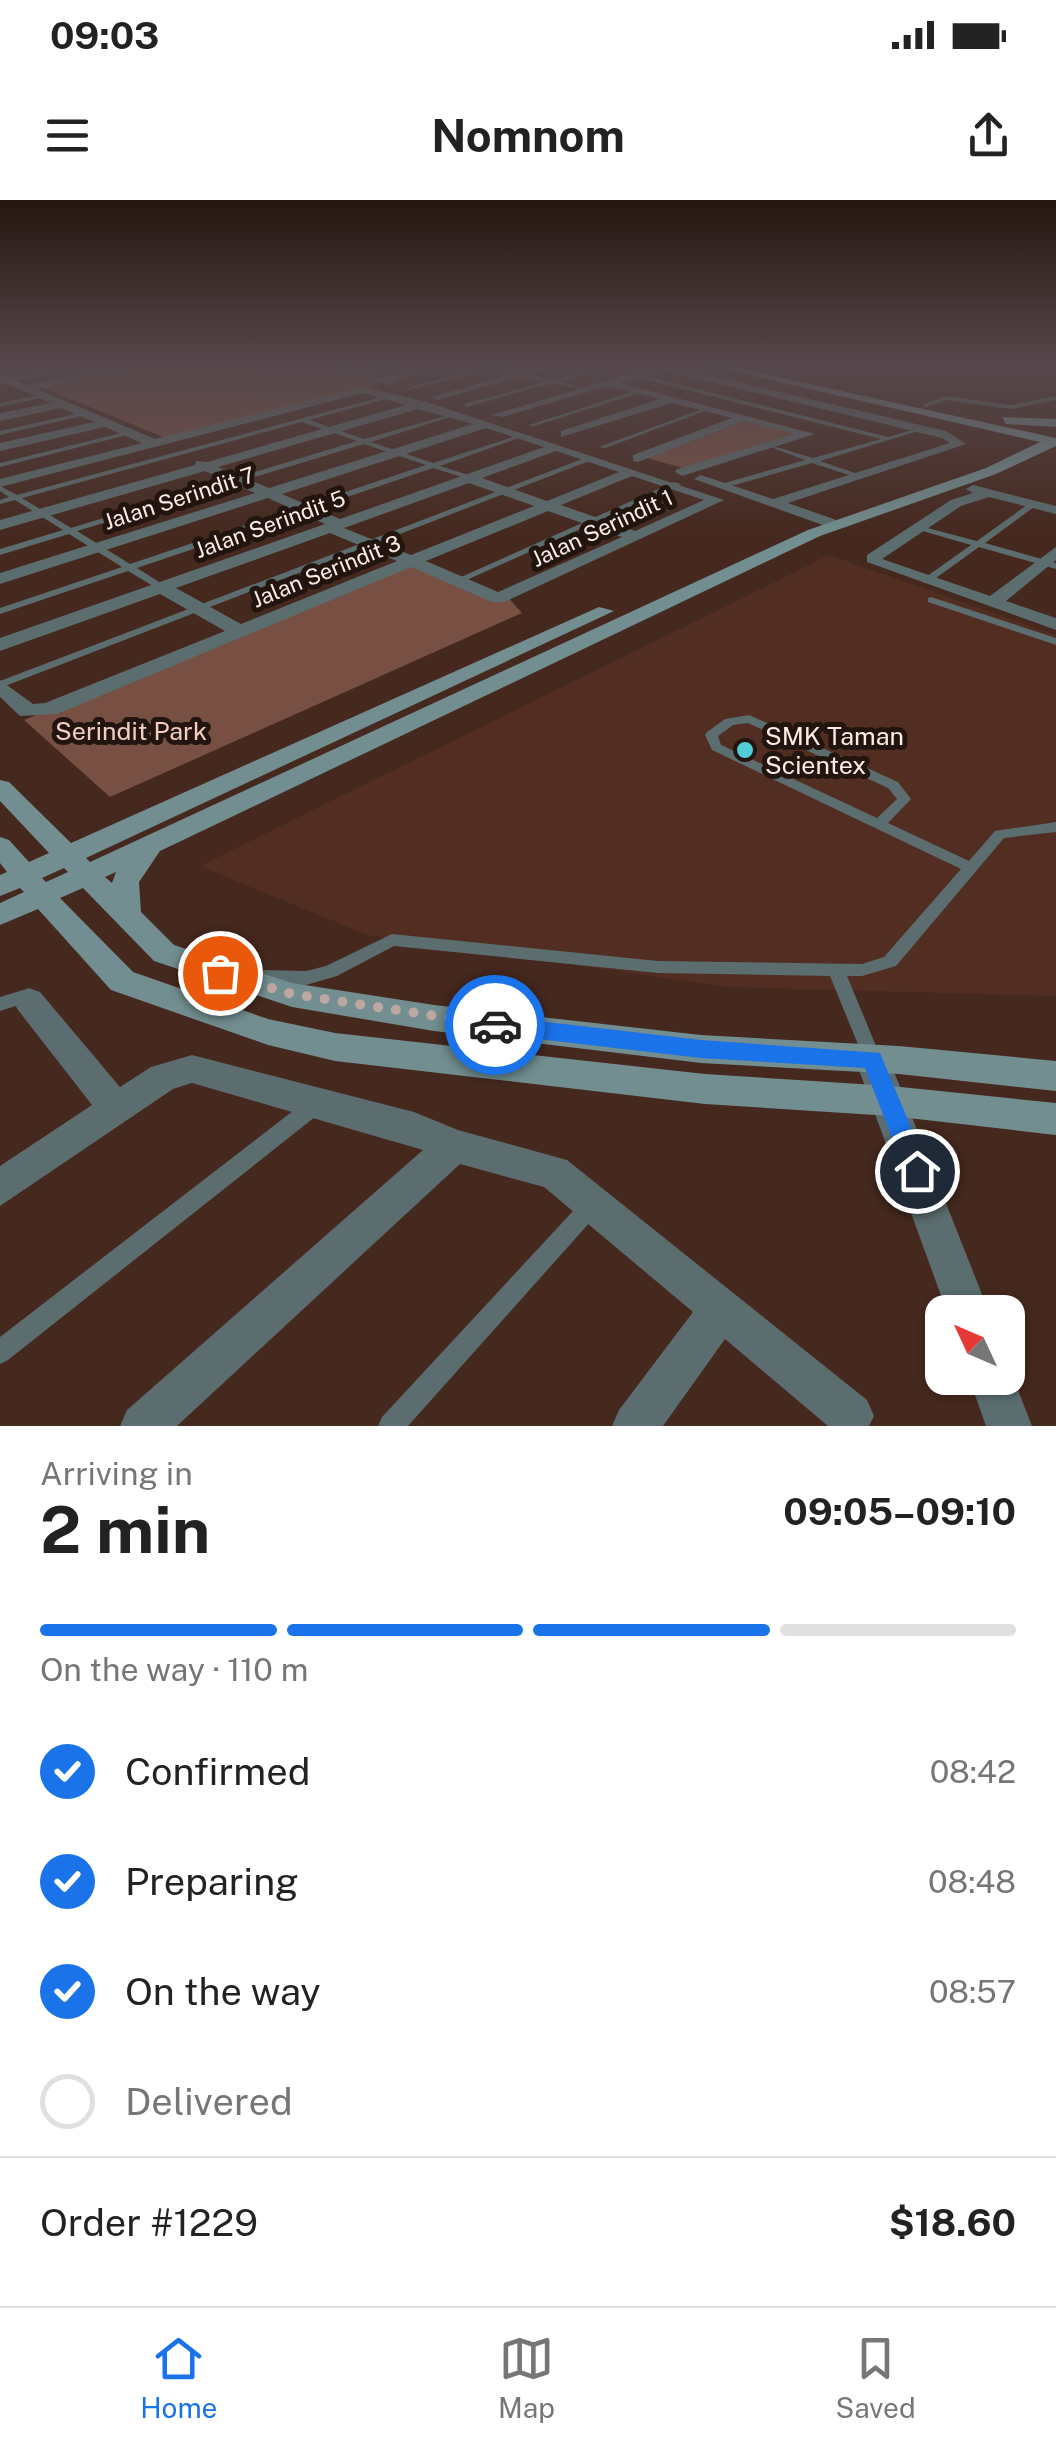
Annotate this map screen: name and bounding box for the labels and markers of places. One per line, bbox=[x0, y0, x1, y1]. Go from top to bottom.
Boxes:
place label: SMK Taman Scientex bbox=[765, 721, 904, 780]
marker: SMK Taman Scientex bbox=[734, 739, 756, 761]
pin bbox=[178, 931, 263, 1016]
pin bbox=[875, 1129, 960, 1214]

